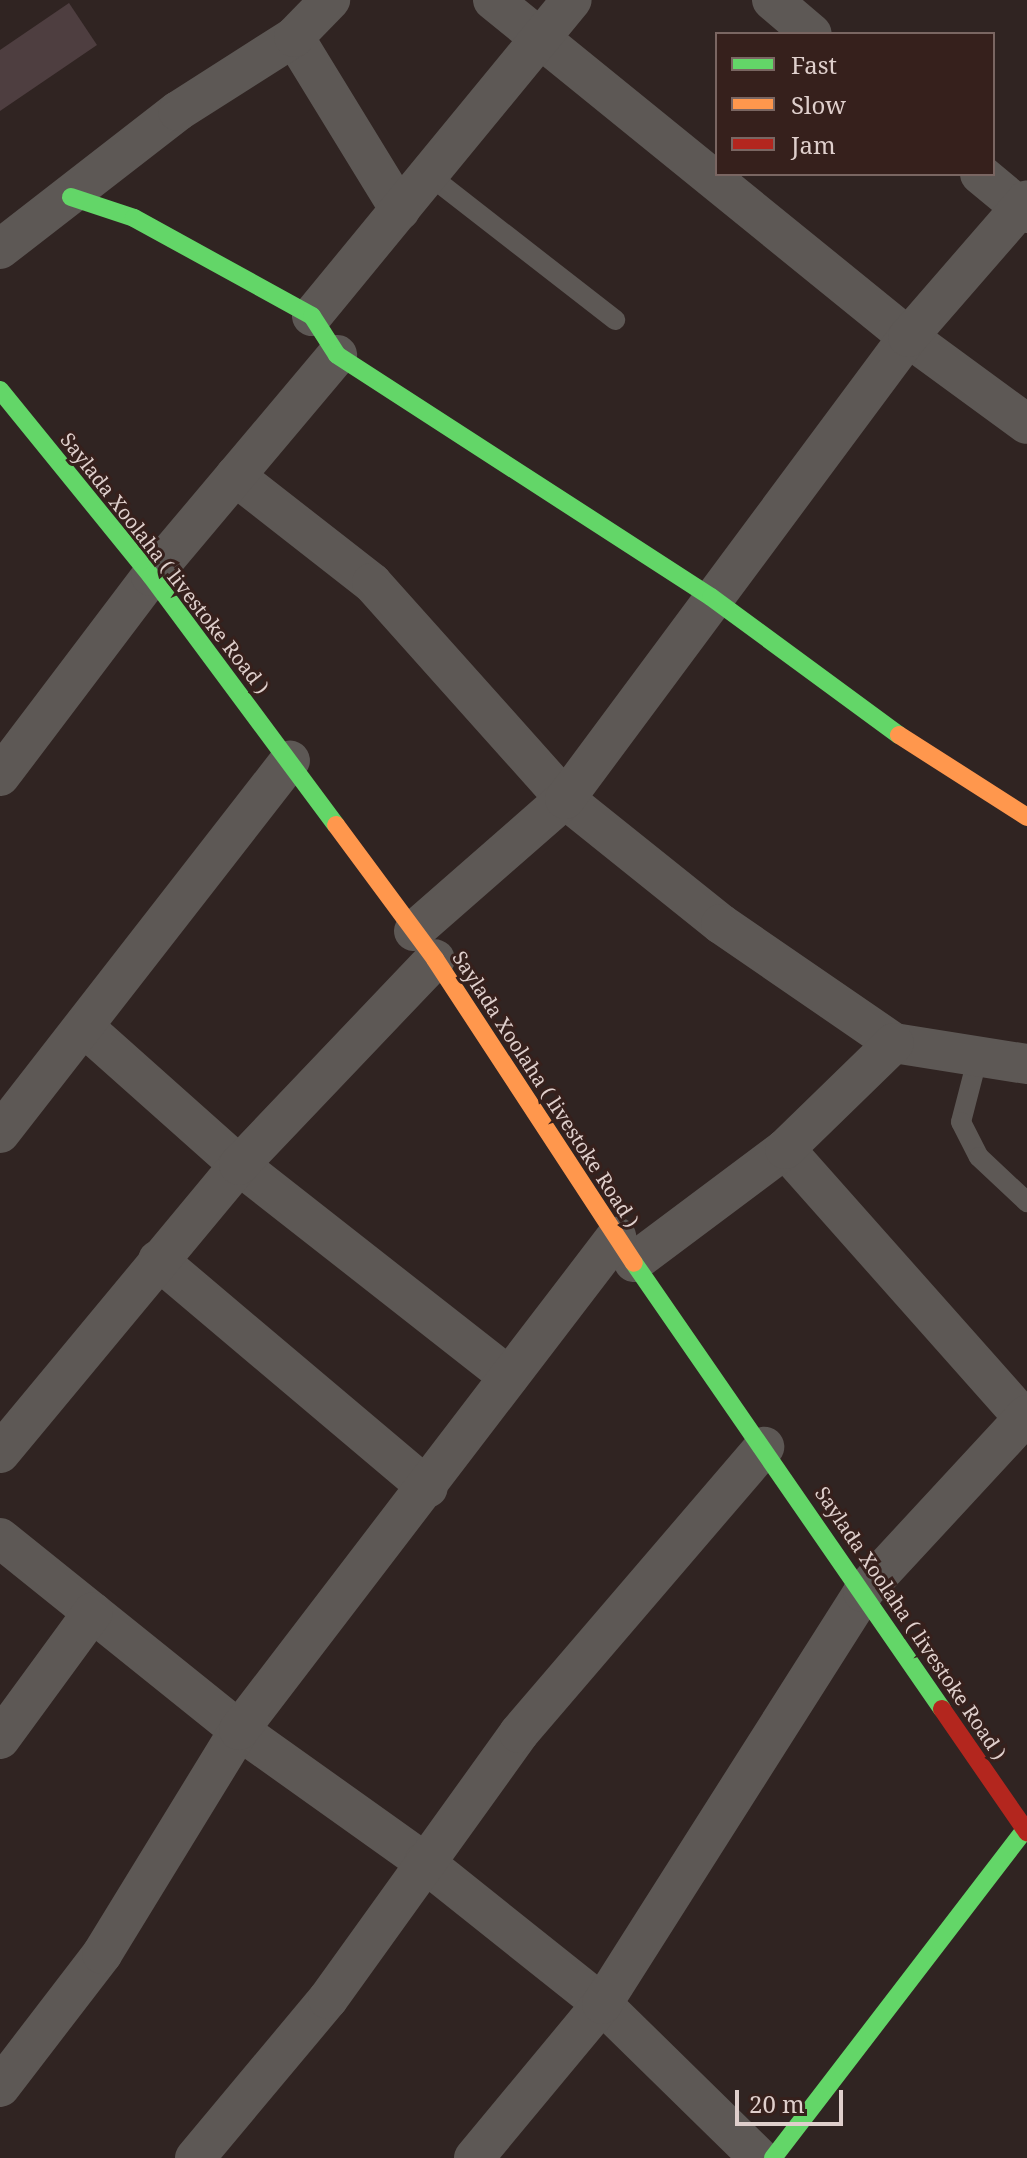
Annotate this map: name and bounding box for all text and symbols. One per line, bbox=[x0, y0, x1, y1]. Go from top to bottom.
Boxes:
legend bbox=[715, 32, 995, 176]
text: Fast bbox=[791, 48, 837, 81]
text: Slow bbox=[791, 88, 846, 121]
text: Jam bbox=[791, 128, 836, 161]
street label: Saylada Xoolaha ( livestoke Road ) bbox=[56, 428, 274, 698]
street label: Saylada Xoolaha ( livestoke Road ) bbox=[448, 946, 644, 1232]
street label: Saylada Xoolaha ( livestoke Road ) bbox=[810, 1482, 1012, 1764]
scale bar bbox=[739, 2074, 847, 2124]
text: 20 m bbox=[749, 2087, 805, 2120]

